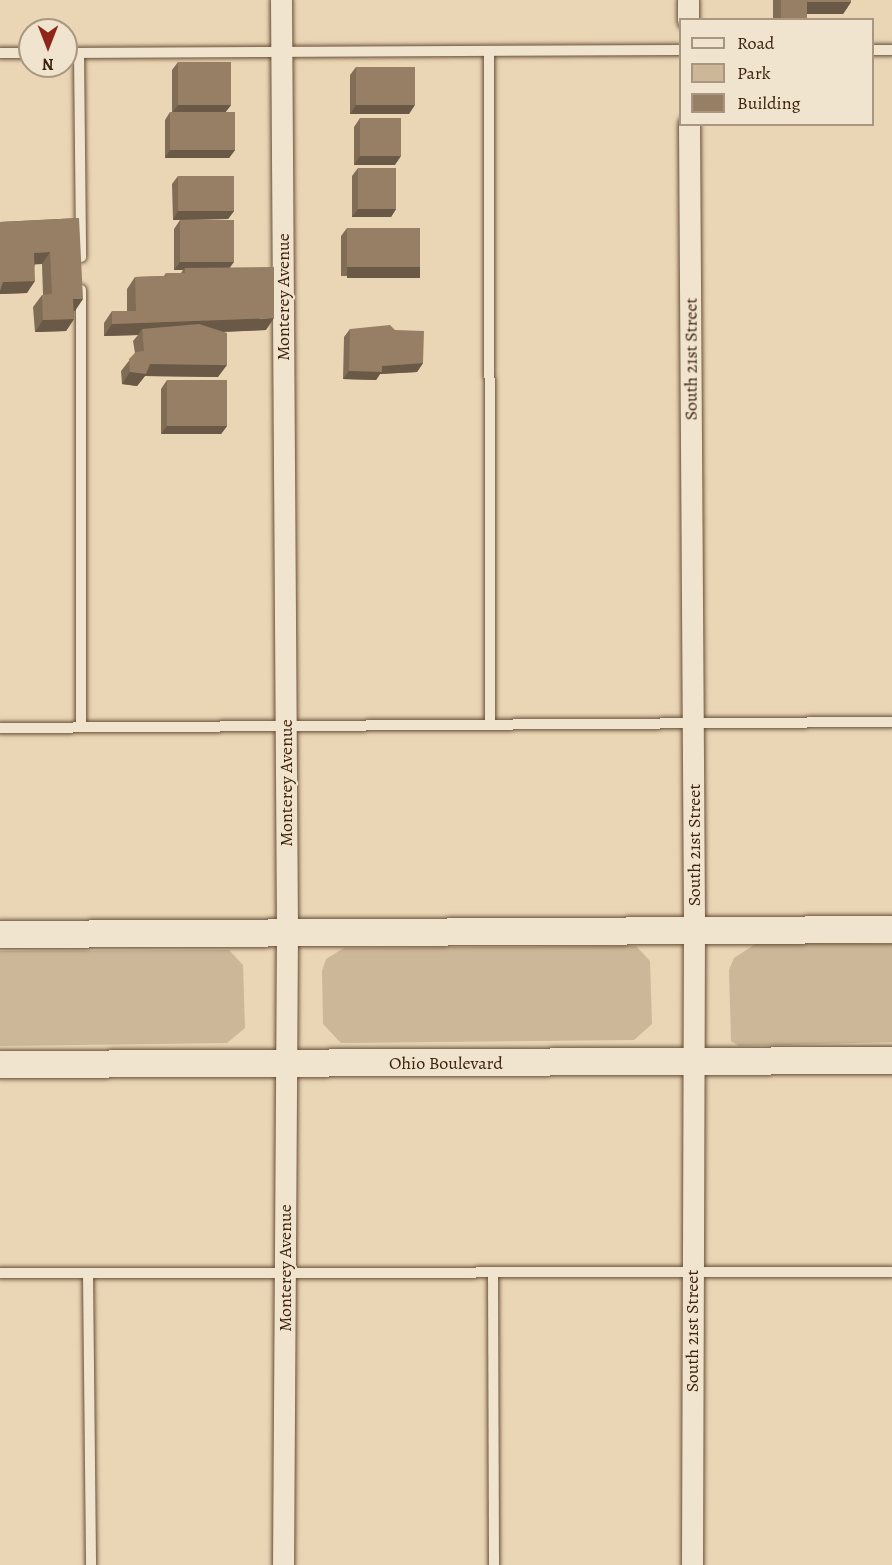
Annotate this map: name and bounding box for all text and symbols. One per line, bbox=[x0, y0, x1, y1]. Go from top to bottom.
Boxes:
north arrow bbox=[18, 18, 78, 78]
legend bbox=[679, 18, 874, 126]
text: Road bbox=[737, 31, 774, 55]
text: N bbox=[42, 53, 54, 75]
text: Park bbox=[737, 61, 771, 85]
text: Building bbox=[737, 91, 801, 115]
street label: Monterey Avenue bbox=[272, 233, 294, 361]
street label: South 21st Street bbox=[680, 298, 702, 420]
street label: Monterey Avenue bbox=[275, 719, 297, 847]
street label: South 21st Street bbox=[683, 784, 705, 906]
street label: Ohio Boulevard bbox=[389, 1052, 503, 1074]
street label: Monterey Avenue bbox=[274, 1204, 296, 1332]
street label: South 21st Street bbox=[681, 1270, 703, 1392]

